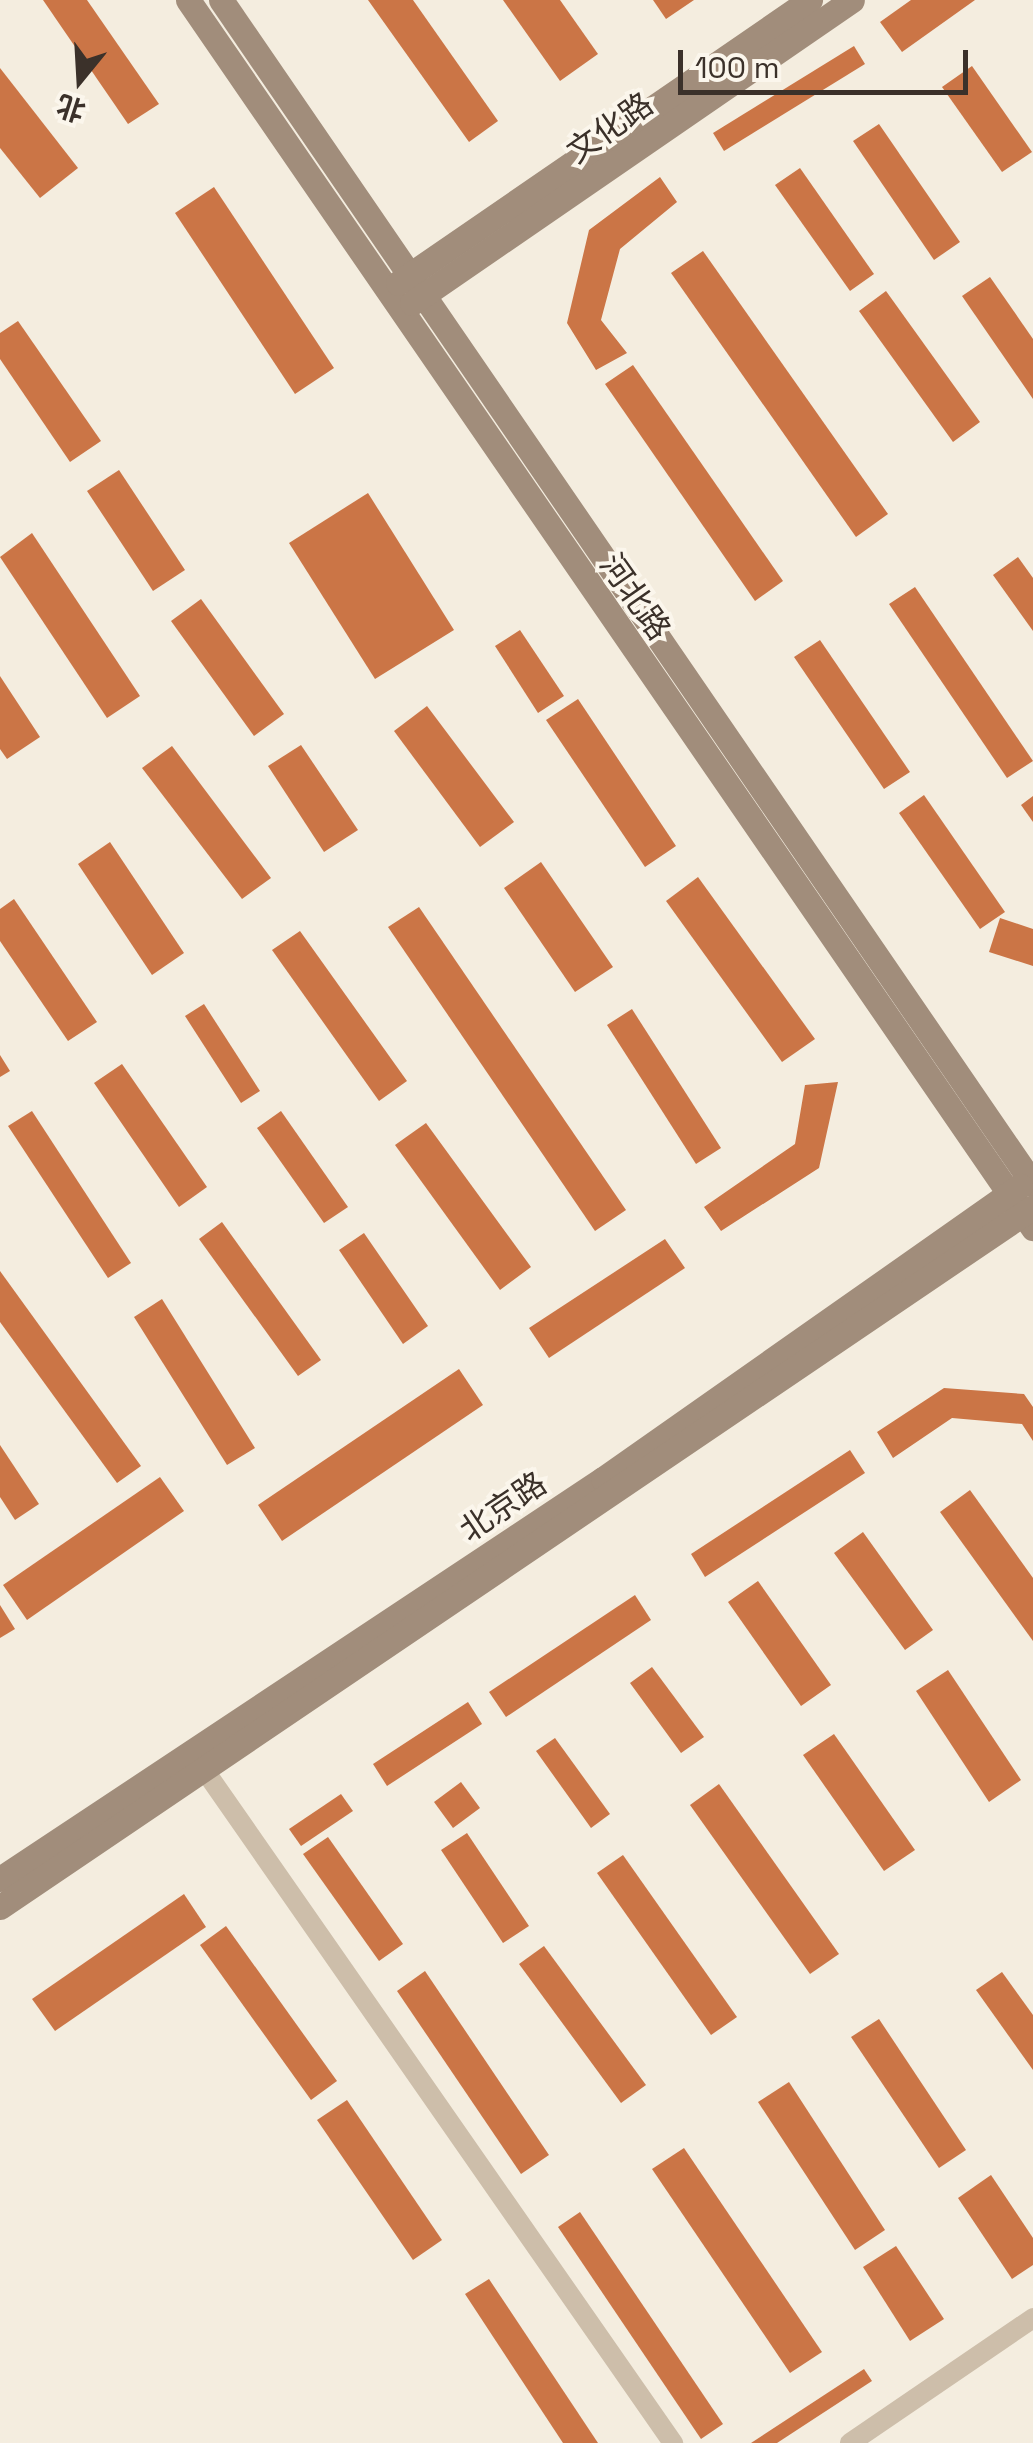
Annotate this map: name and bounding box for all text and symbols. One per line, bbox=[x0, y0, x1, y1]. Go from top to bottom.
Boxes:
north arrow bbox=[30, 30, 130, 130]
scale bar bbox=[683, 30, 973, 92]
text: 100 m bbox=[695, 48, 780, 87]
street label: 文化路 bbox=[560, 85, 660, 171]
text: 北 bbox=[52, 87, 90, 130]
street label: 河北路 bbox=[592, 547, 678, 647]
street label: 北京路 bbox=[452, 1464, 554, 1550]

